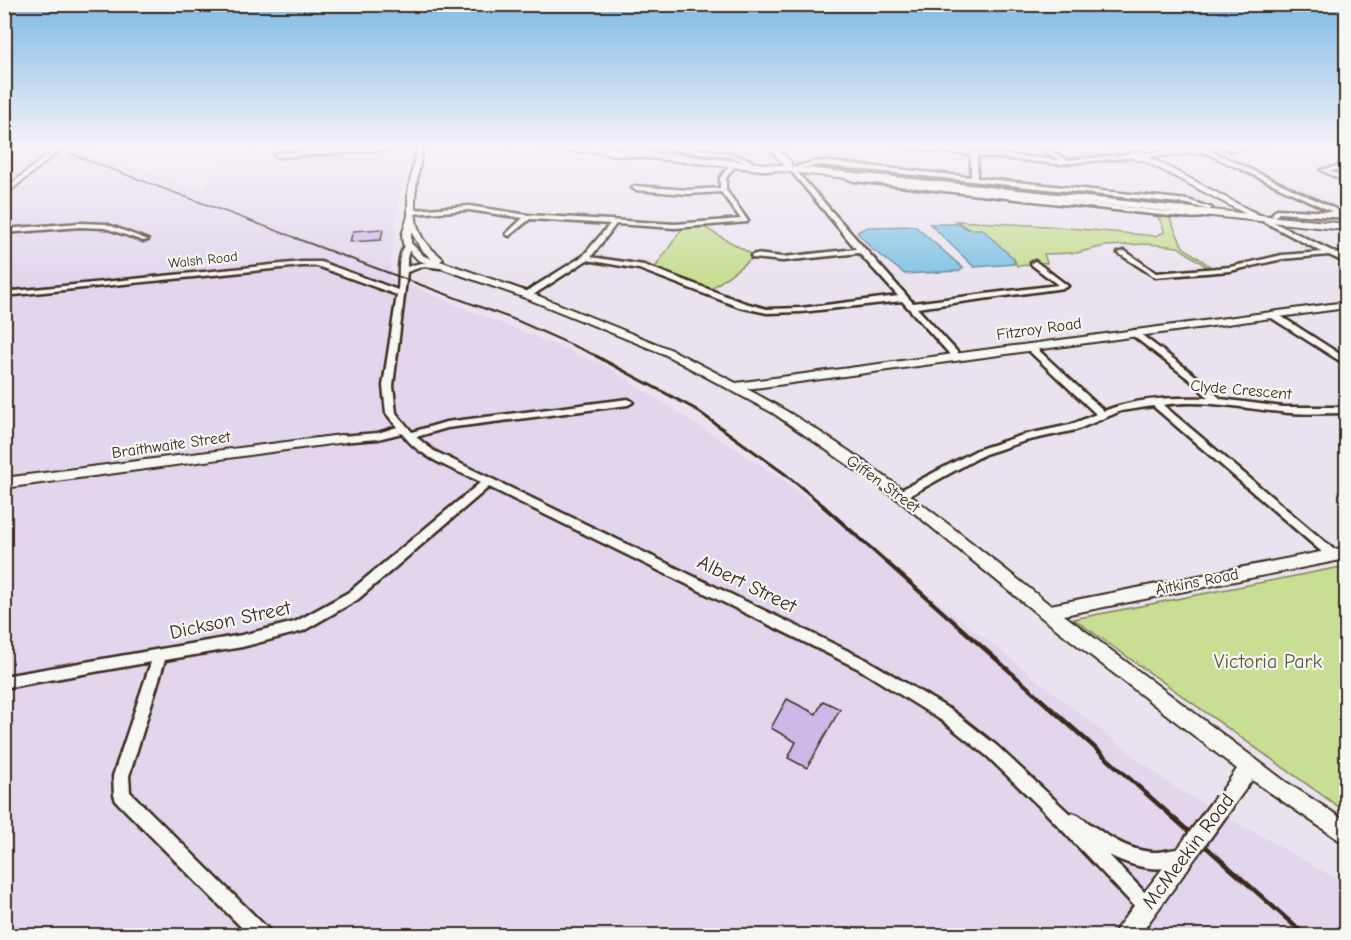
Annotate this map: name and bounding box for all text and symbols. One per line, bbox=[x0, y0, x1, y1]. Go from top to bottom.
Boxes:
street label: Walsh Road bbox=[167, 248, 239, 272]
street label: Fitzroy Road bbox=[995, 314, 1083, 344]
street label: Clyde Crescent bbox=[1190, 377, 1293, 403]
street label: Braithwaite Street bbox=[110, 428, 232, 462]
street label: Giffen Street bbox=[843, 451, 923, 517]
street label: Albert Street bbox=[694, 550, 801, 618]
street label: Aitkins Road bbox=[1154, 565, 1240, 599]
street label: Dickson Street bbox=[167, 596, 294, 644]
park label: Victoria Park bbox=[1214, 650, 1323, 673]
street label: McMeekin Road bbox=[1137, 789, 1239, 913]

